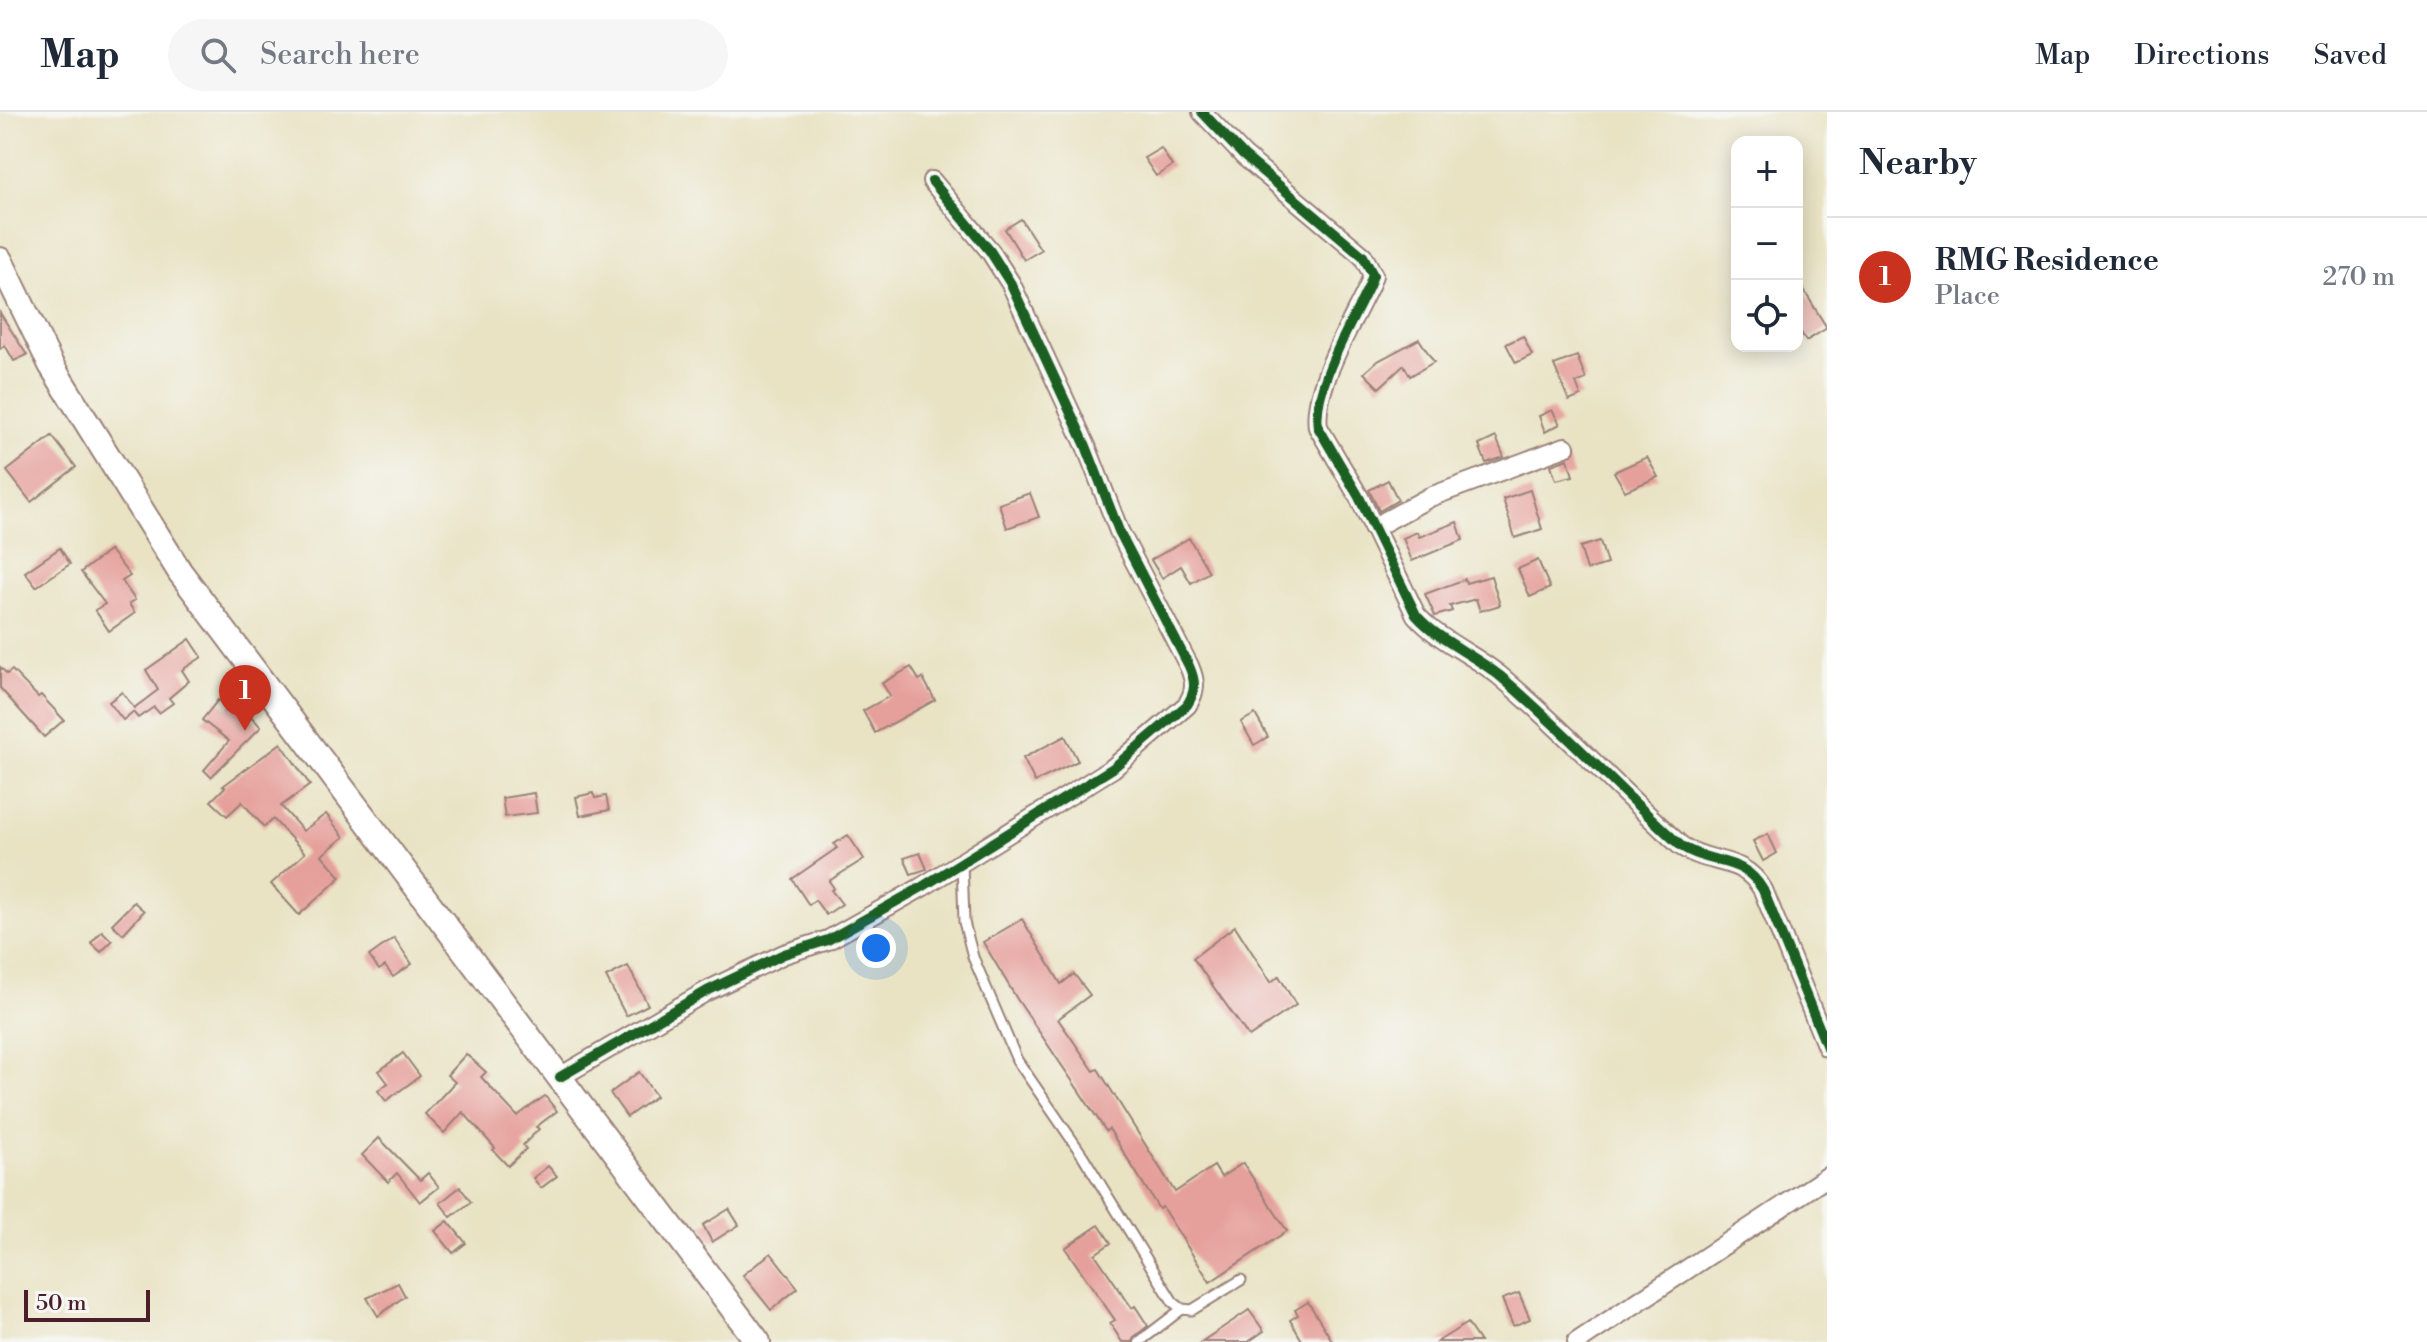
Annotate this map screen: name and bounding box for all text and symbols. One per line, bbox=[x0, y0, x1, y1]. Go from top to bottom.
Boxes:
search box bbox=[168, 19, 728, 91]
text: Map bbox=[40, 32, 120, 79]
icon: search bbox=[196, 33, 240, 77]
text: Search here bbox=[260, 36, 420, 74]
text: Map bbox=[2035, 38, 2090, 73]
text: Directions bbox=[2134, 38, 2269, 73]
text: Saved bbox=[2313, 38, 2387, 73]
map controls bbox=[1731, 136, 1803, 352]
button: + bbox=[1731, 136, 1803, 208]
text: Nearby bbox=[1859, 143, 1977, 185]
button: − bbox=[1731, 208, 1803, 280]
text: RMG Residence bbox=[1935, 242, 2159, 280]
text: 1 bbox=[1879, 261, 1891, 293]
text: 270 m bbox=[2322, 261, 2395, 293]
button: locate bbox=[1731, 280, 1803, 352]
text: Place bbox=[1935, 280, 2000, 312]
pin: 1 bbox=[219, 665, 271, 731]
your location bbox=[856, 928, 896, 968]
scale bar bbox=[24, 1286, 150, 1322]
text: 50 m bbox=[36, 1290, 87, 1317]

